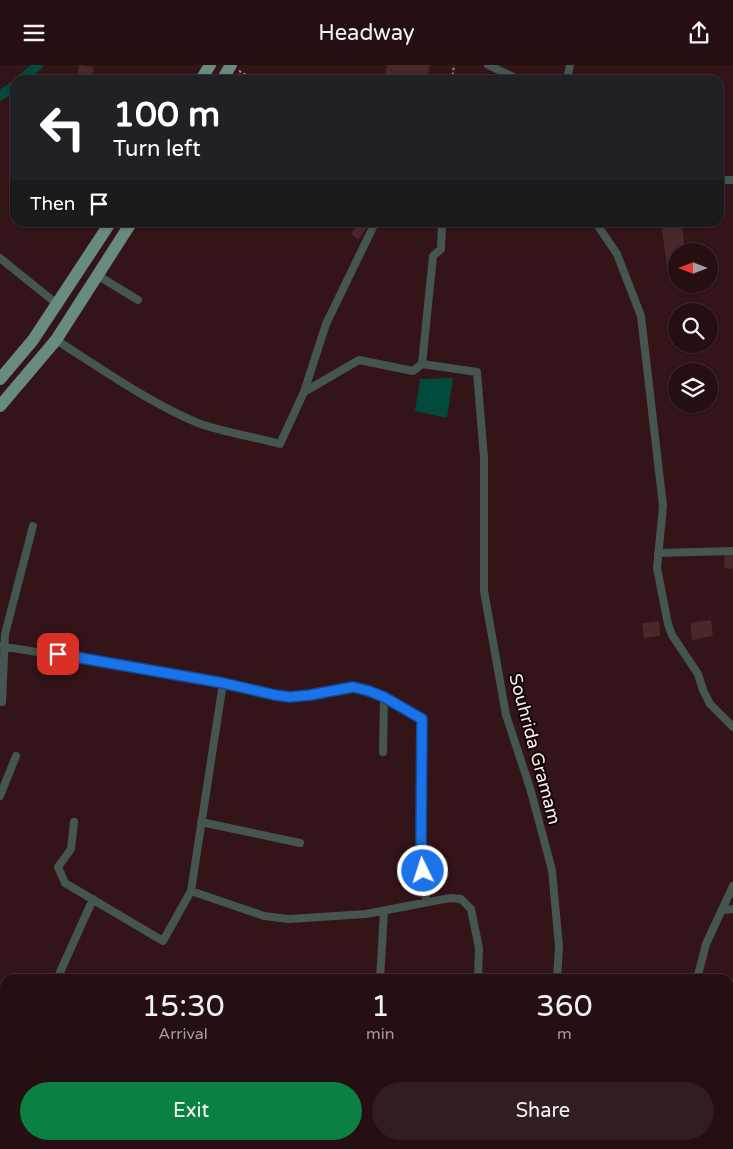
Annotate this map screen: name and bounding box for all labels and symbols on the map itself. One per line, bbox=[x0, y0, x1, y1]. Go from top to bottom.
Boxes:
north arrow bbox=[668, 243, 718, 293]
pin bbox=[37, 633, 79, 675]
street label: Souhrida Gramam bbox=[504, 671, 566, 827]
position arrow bbox=[396, 844, 448, 896]

